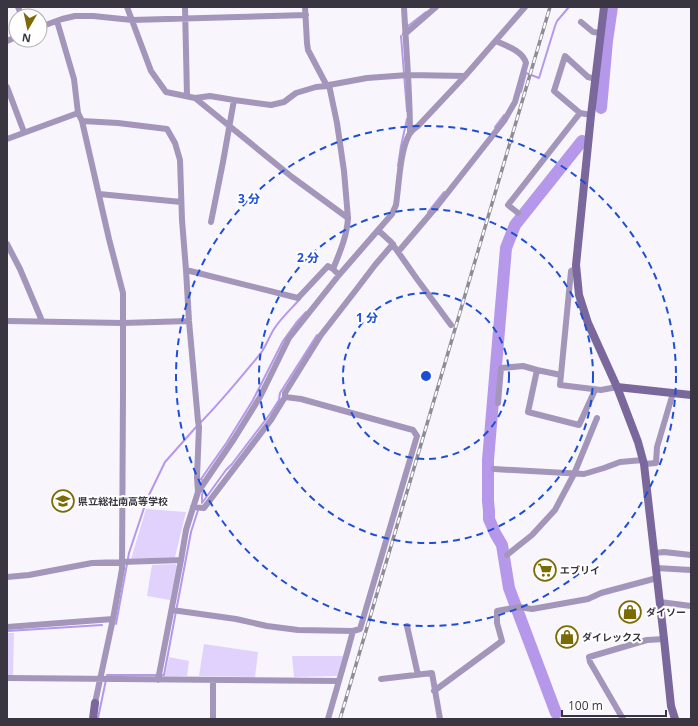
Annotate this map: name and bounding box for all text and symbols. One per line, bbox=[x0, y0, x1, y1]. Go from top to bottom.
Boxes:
north arrow bbox=[8, 8, 48, 48]
text: N bbox=[21, 30, 32, 46]
text: 3 分 bbox=[238, 190, 260, 207]
text: 2 分 bbox=[297, 249, 319, 266]
text: 1 分 bbox=[356, 309, 378, 326]
centre of rings bbox=[419, 369, 433, 383]
school or university icon: 県立総社南高等学校 bbox=[50, 488, 76, 514]
place label: 県立総社南高等学校 bbox=[78, 494, 168, 508]
supermarket icon: エブリイ bbox=[532, 557, 558, 583]
place label: エブリイ bbox=[560, 563, 600, 577]
shop icon: ダイソー bbox=[617, 599, 643, 625]
place label: ダイソー bbox=[646, 605, 686, 619]
shop icon: ダイレックス bbox=[554, 624, 580, 650]
place label: ダイレックス bbox=[582, 630, 642, 644]
scale bar bbox=[562, 692, 666, 718]
text: 100 m bbox=[568, 697, 603, 714]

